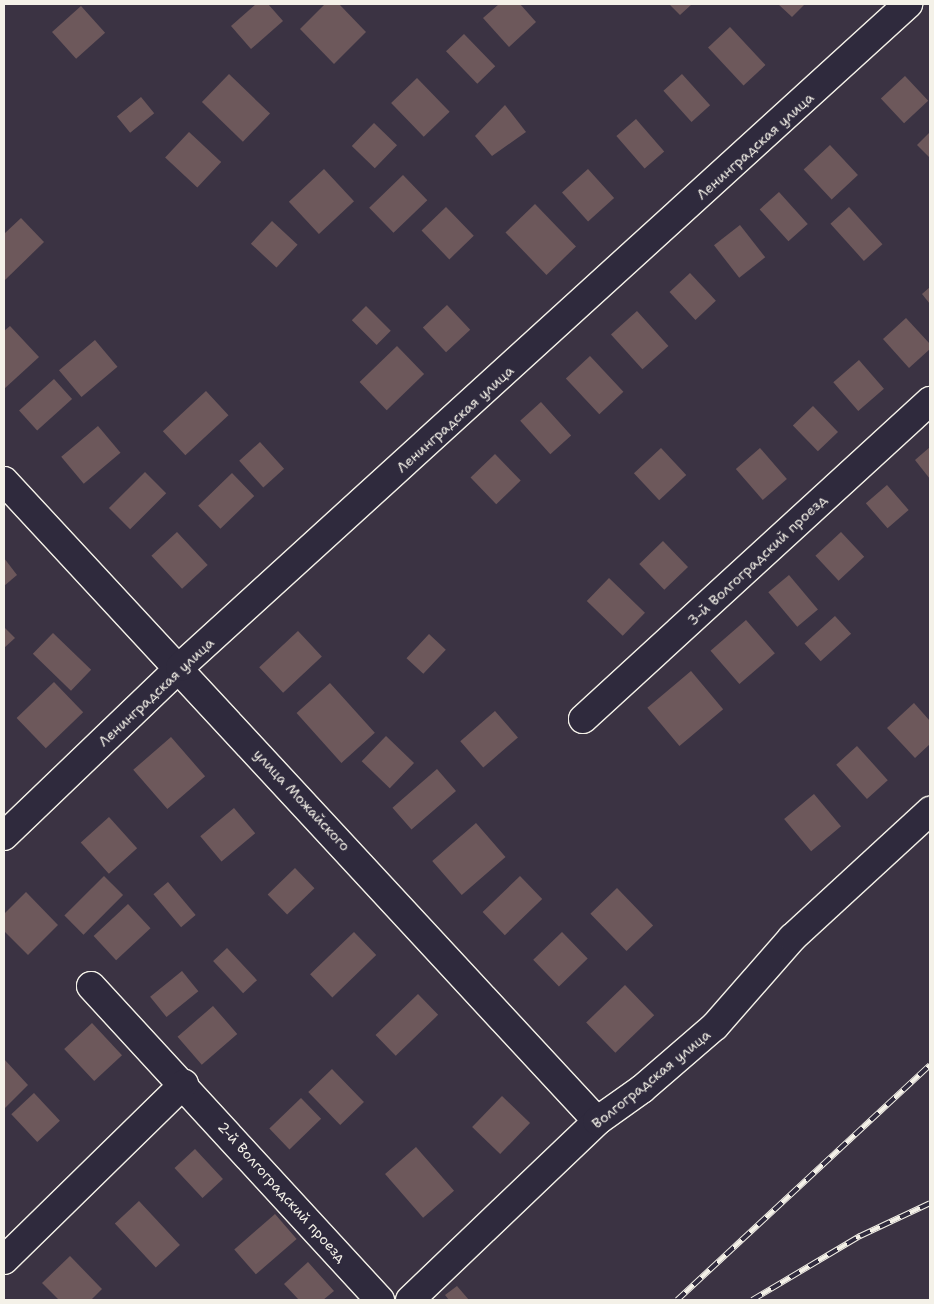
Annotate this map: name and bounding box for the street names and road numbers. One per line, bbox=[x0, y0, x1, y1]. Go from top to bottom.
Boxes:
street label: Ленинградская улица bbox=[693, 89, 817, 203]
street label: Ленинградская улица bbox=[393, 362, 517, 476]
street label: 3-й Волгоградский проезд bbox=[684, 491, 830, 629]
street label: Ленинградская улица bbox=[95, 634, 217, 750]
street label: улица Можайского bbox=[250, 746, 354, 854]
street label: Волгоградская улица bbox=[588, 1026, 714, 1132]
street label: 2-й Волгоградский проезд bbox=[214, 1118, 350, 1266]

